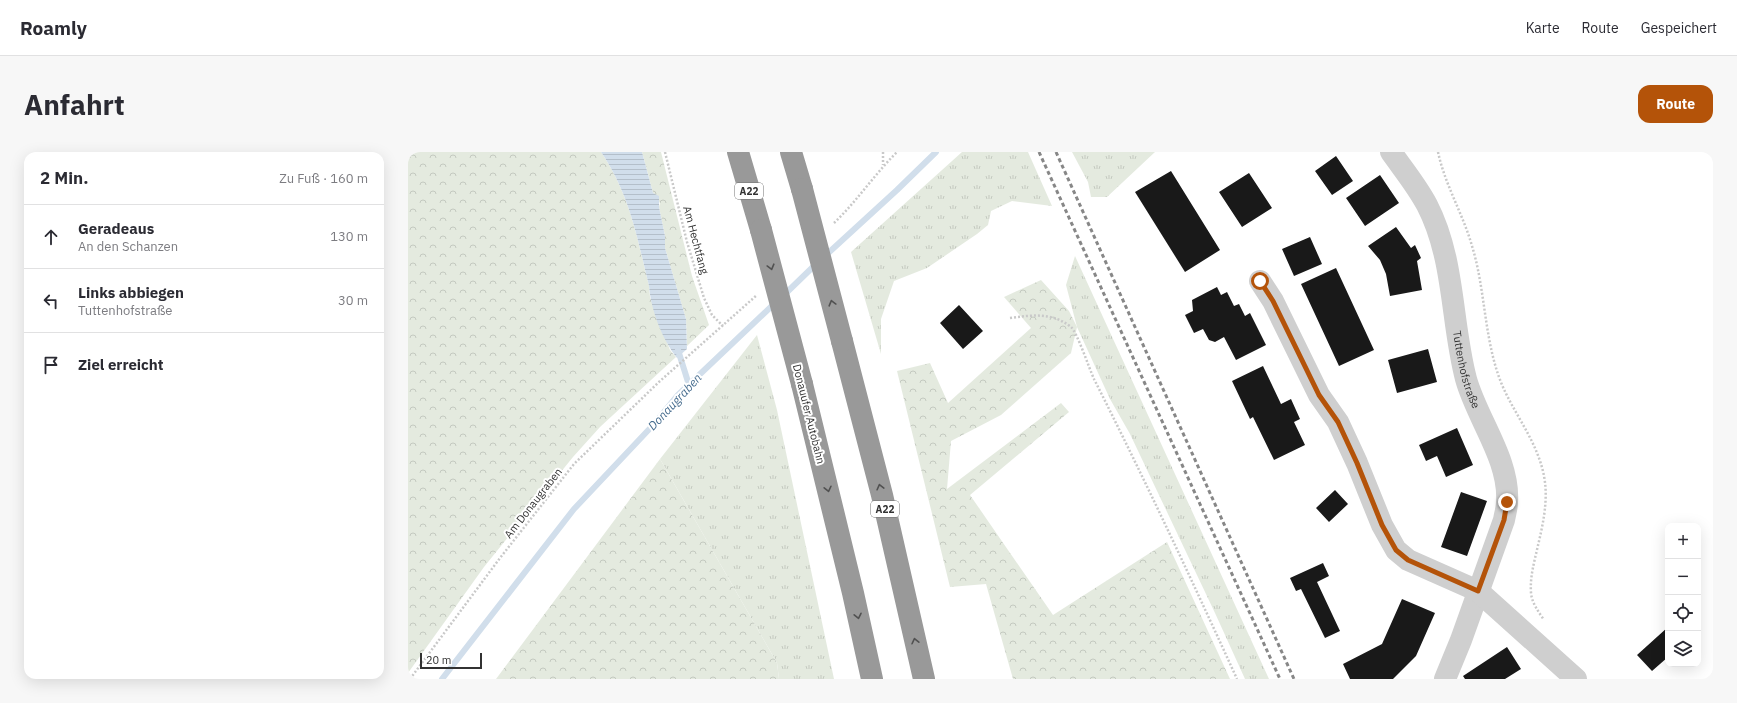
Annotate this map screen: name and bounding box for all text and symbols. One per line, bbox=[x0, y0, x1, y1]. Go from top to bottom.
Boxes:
text: Roamly bbox=[20, 16, 87, 40]
text: Karte bbox=[1526, 19, 1560, 37]
text: Route bbox=[1582, 19, 1619, 37]
text: Gespeichert bbox=[1641, 19, 1717, 37]
button: Route bbox=[1638, 85, 1713, 123]
text: Anfahrt bbox=[24, 86, 125, 123]
text: 2 Min. bbox=[40, 167, 88, 189]
text: Zu Fuß · 160 m bbox=[279, 170, 368, 187]
road number: A22 bbox=[735, 183, 763, 199]
street label: Am Hechtfang bbox=[680, 204, 712, 276]
text: Geradeaus bbox=[78, 219, 154, 238]
icon: ahead bbox=[40, 226, 62, 248]
text: 130 m bbox=[330, 228, 368, 245]
text: An den Schanzen bbox=[78, 238, 178, 255]
one-way arrow bbox=[766, 263, 775, 270]
route start bbox=[1251, 272, 1269, 290]
text: Links abbiegen bbox=[78, 283, 184, 302]
icon: left bbox=[40, 290, 62, 312]
text: 30 m bbox=[338, 292, 368, 309]
one-way arrow bbox=[829, 300, 837, 306]
text: Tuttenhofstraße bbox=[78, 302, 172, 319]
street label: Tuttenhofstraße bbox=[1450, 330, 1483, 411]
icon: arrive bbox=[40, 354, 62, 376]
text: Ziel erreicht bbox=[78, 355, 164, 374]
street label: Donauufer Autobahn bbox=[790, 363, 828, 465]
water label: Donaugraben bbox=[645, 370, 705, 433]
street label: Am Donaugraben bbox=[501, 465, 565, 541]
one-way arrow bbox=[876, 484, 884, 490]
one-way arrow bbox=[824, 486, 832, 493]
route end bbox=[1498, 493, 1516, 511]
road number: A22 bbox=[871, 501, 899, 517]
map controls bbox=[1665, 523, 1701, 667]
button: + bbox=[1665, 523, 1701, 559]
button: − bbox=[1665, 559, 1701, 595]
button: locate bbox=[1665, 595, 1701, 631]
one-way arrow bbox=[854, 613, 862, 619]
button: layers bbox=[1665, 631, 1701, 667]
one-way arrow bbox=[912, 638, 920, 644]
scale bar bbox=[420, 651, 482, 670]
text: 20 m bbox=[426, 653, 451, 667]

